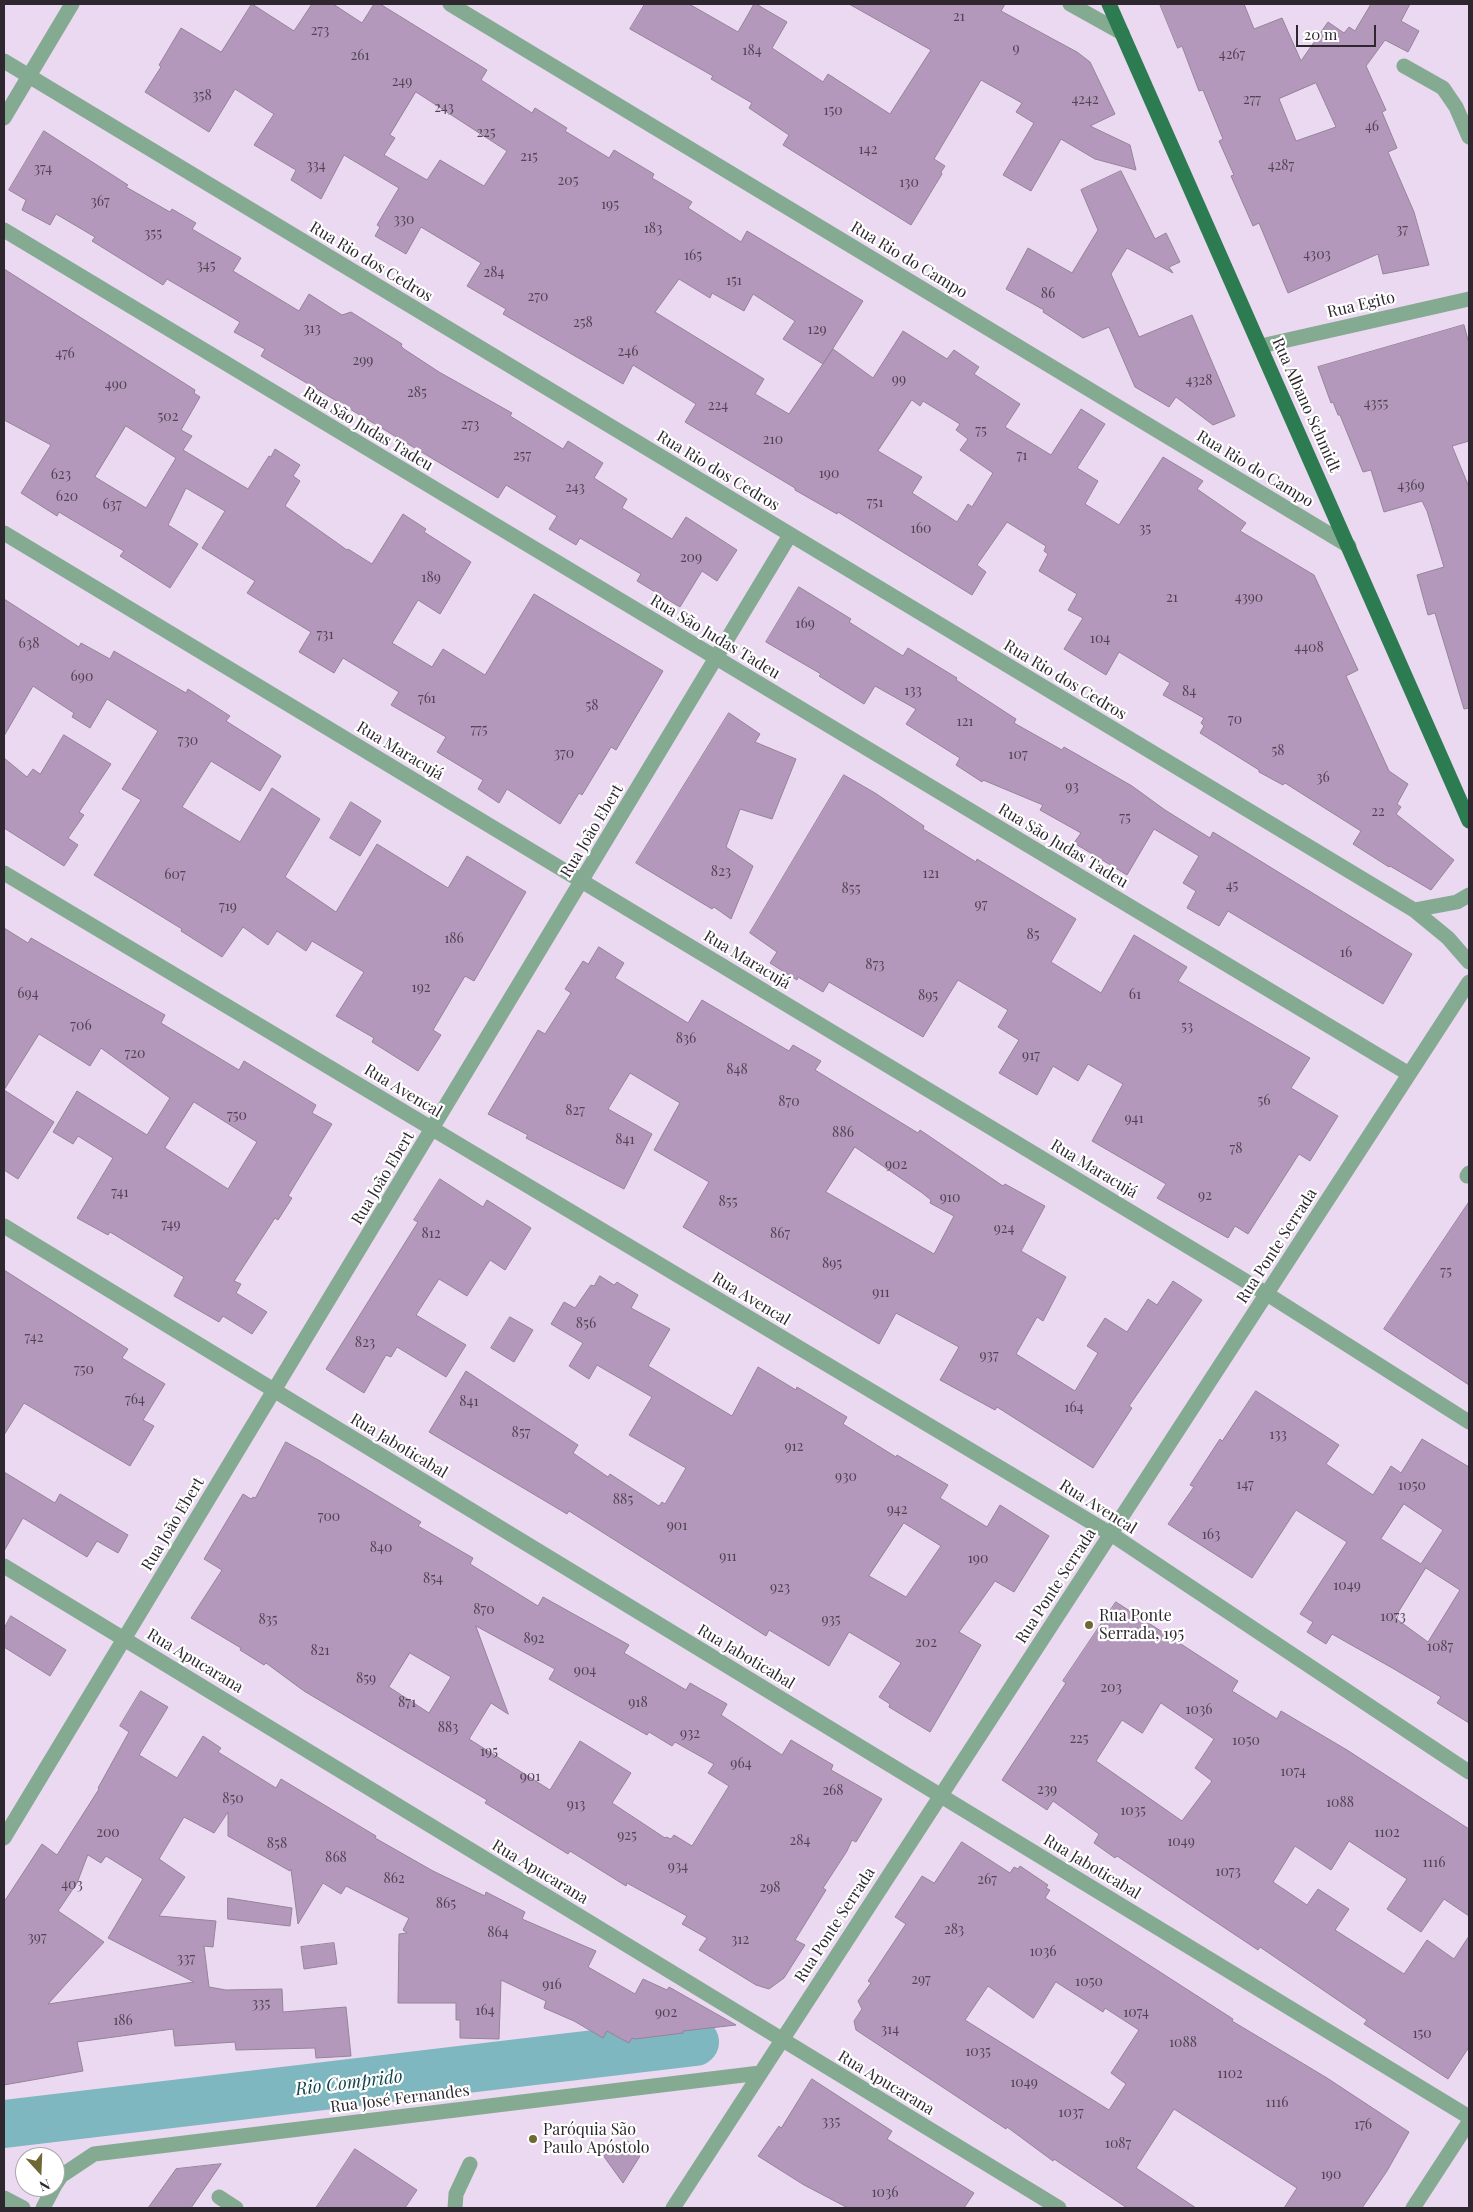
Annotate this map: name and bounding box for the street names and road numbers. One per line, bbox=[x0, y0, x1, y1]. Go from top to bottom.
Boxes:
street label: Rua Rio dos Cedros bbox=[306, 218, 436, 306]
street label: Rua Rio do Campo bbox=[847, 218, 971, 302]
street label: Rua Egito bbox=[1325, 288, 1397, 322]
street label: Rua Albano Schmidt bbox=[1268, 335, 1344, 475]
street label: Rua São Judas Tadeu bbox=[300, 383, 436, 475]
street label: Rua Rio dos Cedros bbox=[653, 427, 783, 515]
street label: Rua Rio do Campo bbox=[1193, 427, 1317, 511]
street label: Rua São Judas Tadeu bbox=[647, 591, 783, 683]
street label: Rua Rio dos Cedros bbox=[1000, 636, 1130, 724]
street label: Rua Maracujá bbox=[353, 718, 447, 784]
street label: Rua João Ebert bbox=[557, 781, 627, 881]
street label: Rua São Judas Tadeu bbox=[995, 800, 1131, 892]
street label: Rua Maracujá bbox=[700, 927, 794, 993]
street label: Rua Avencal bbox=[361, 1060, 445, 1122]
street label: Rua João Ebert bbox=[348, 1128, 418, 1228]
street label: Rua Maracujá bbox=[1047, 1136, 1141, 1202]
street label: Rua Ponte Serrada bbox=[1233, 1185, 1321, 1307]
street label: Rua Avencal bbox=[709, 1268, 793, 1330]
street label: Rua Jaboticabal bbox=[347, 1409, 451, 1483]
street label: Rua João Ebert bbox=[138, 1474, 208, 1574]
street label: Rua Avencal bbox=[1056, 1476, 1140, 1538]
street label: Rua Ponte Serrada bbox=[1012, 1525, 1100, 1647]
street label: Rua Jaboticabal bbox=[694, 1620, 798, 1694]
street label: Rua Apucarana bbox=[143, 1625, 247, 1697]
street label: Rua Jaboticabal bbox=[1040, 1830, 1144, 1904]
street label: Rua Apucarana bbox=[488, 1836, 592, 1908]
street label: Rua Ponte Serrada bbox=[791, 1864, 879, 1986]
street label: Rua Apucarana bbox=[834, 2047, 938, 2119]
street label: Rua José Fernandes bbox=[329, 2081, 471, 2117]

